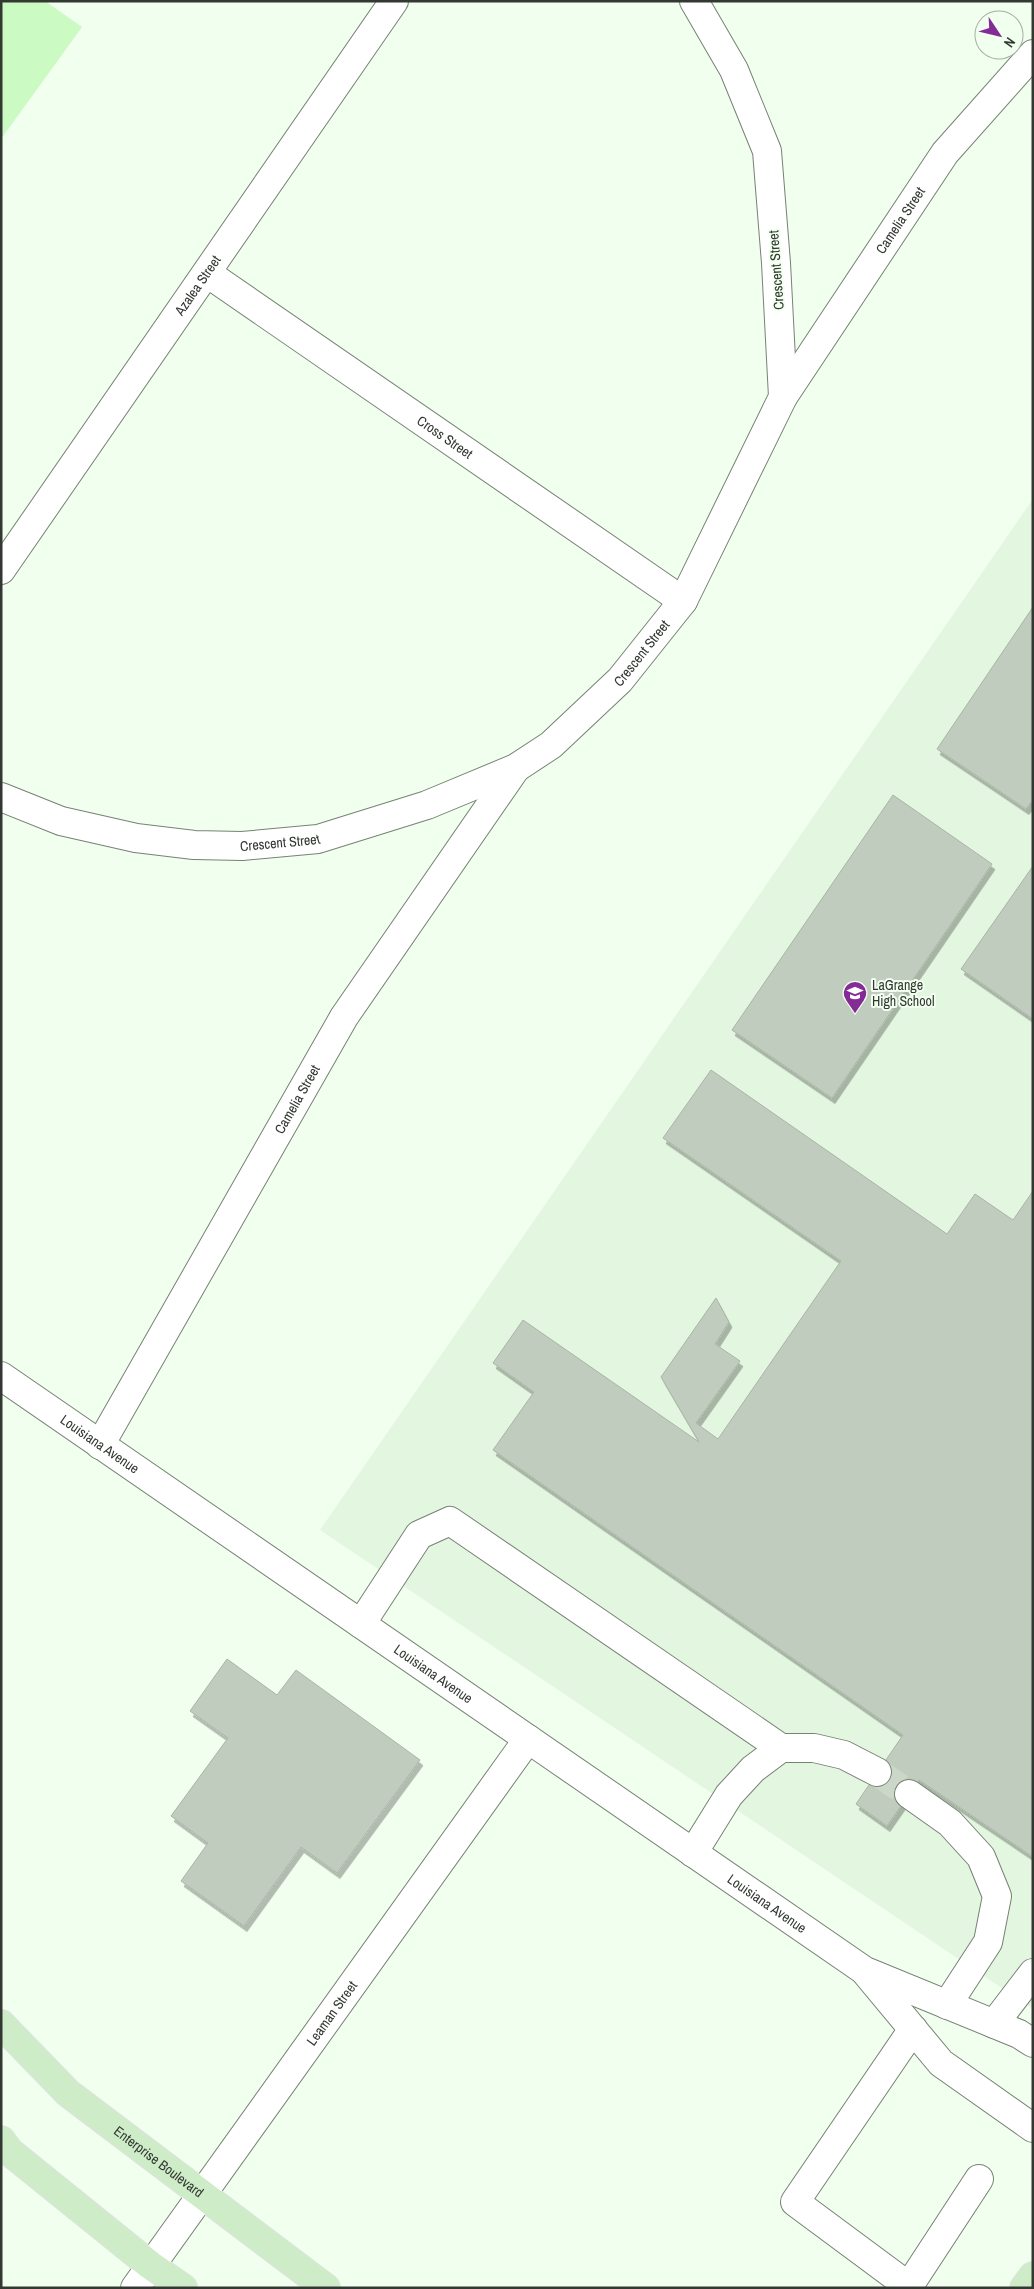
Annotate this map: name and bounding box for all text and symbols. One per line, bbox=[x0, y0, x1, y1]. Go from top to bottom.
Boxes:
north arrow bbox=[974, 10, 1024, 60]
text: N bbox=[1000, 34, 1019, 51]
street label: Camelia Street bbox=[872, 183, 929, 257]
street label: Crescent Street bbox=[764, 230, 788, 310]
street label: Azalea Street bbox=[170, 252, 225, 320]
street label: Cross Street bbox=[414, 411, 476, 463]
street label: Crescent Street bbox=[610, 616, 673, 690]
street label: Crescent Street bbox=[239, 830, 322, 855]
place label: LaGrange High School bbox=[872, 976, 935, 1010]
school or university icon: LaGrange High School bbox=[842, 980, 868, 1014]
street label: Camelia Street bbox=[270, 1061, 324, 1137]
street label: Louisiana Avenue bbox=[57, 1411, 143, 1478]
street label: Louisiana Avenue bbox=[390, 1640, 476, 1707]
street label: Louisiana Avenue bbox=[724, 1870, 810, 1937]
street label: Leaman Street bbox=[302, 1977, 361, 2049]
street label: Enterprise Boulevard bbox=[110, 2122, 207, 2201]

